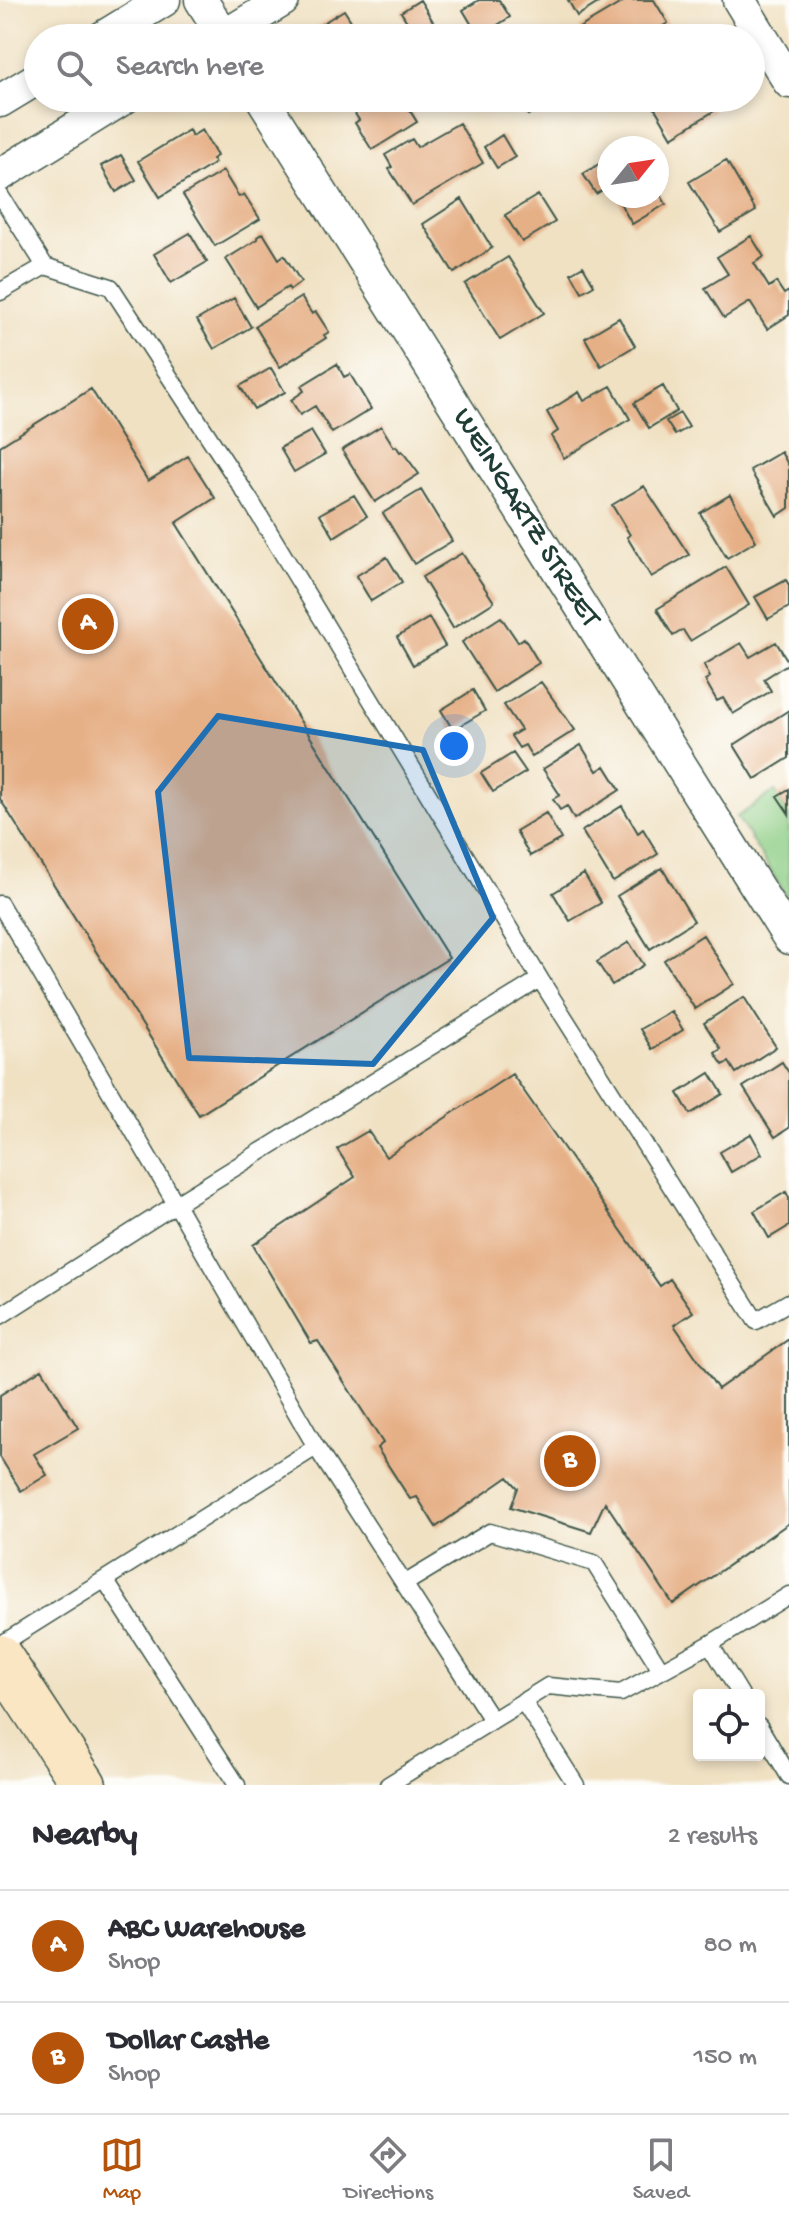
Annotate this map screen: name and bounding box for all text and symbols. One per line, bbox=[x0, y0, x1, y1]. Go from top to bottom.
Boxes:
search box bbox=[24, 24, 765, 112]
icon: search bbox=[52, 46, 96, 90]
text: Search here bbox=[116, 51, 264, 86]
north arrow bbox=[597, 136, 669, 208]
street label: WEINGARTZ STREET bbox=[444, 402, 608, 635]
pin: A bbox=[62, 594, 114, 654]
your location bbox=[434, 726, 474, 766]
pin: B bbox=[544, 1431, 596, 1491]
map controls bbox=[693, 1689, 765, 1761]
button: locate bbox=[693, 1689, 765, 1761]
text: Nearby bbox=[32, 1817, 137, 1857]
text: 2 results bbox=[668, 1822, 757, 1853]
text: ABC Warehouse bbox=[108, 1913, 305, 1948]
text: A bbox=[50, 1931, 66, 1962]
text: 80 m bbox=[703, 1931, 757, 1962]
text: Shop bbox=[108, 1948, 160, 1979]
text: Dollar Castle bbox=[108, 2025, 269, 2060]
text: B bbox=[51, 2043, 65, 2074]
text: 150 m bbox=[693, 2043, 757, 2074]
text: Shop bbox=[108, 2060, 160, 2091]
tab: Map bbox=[100, 2133, 144, 2207]
tab: Directions bbox=[344, 2133, 433, 2207]
tab: Saved bbox=[633, 2133, 689, 2207]

